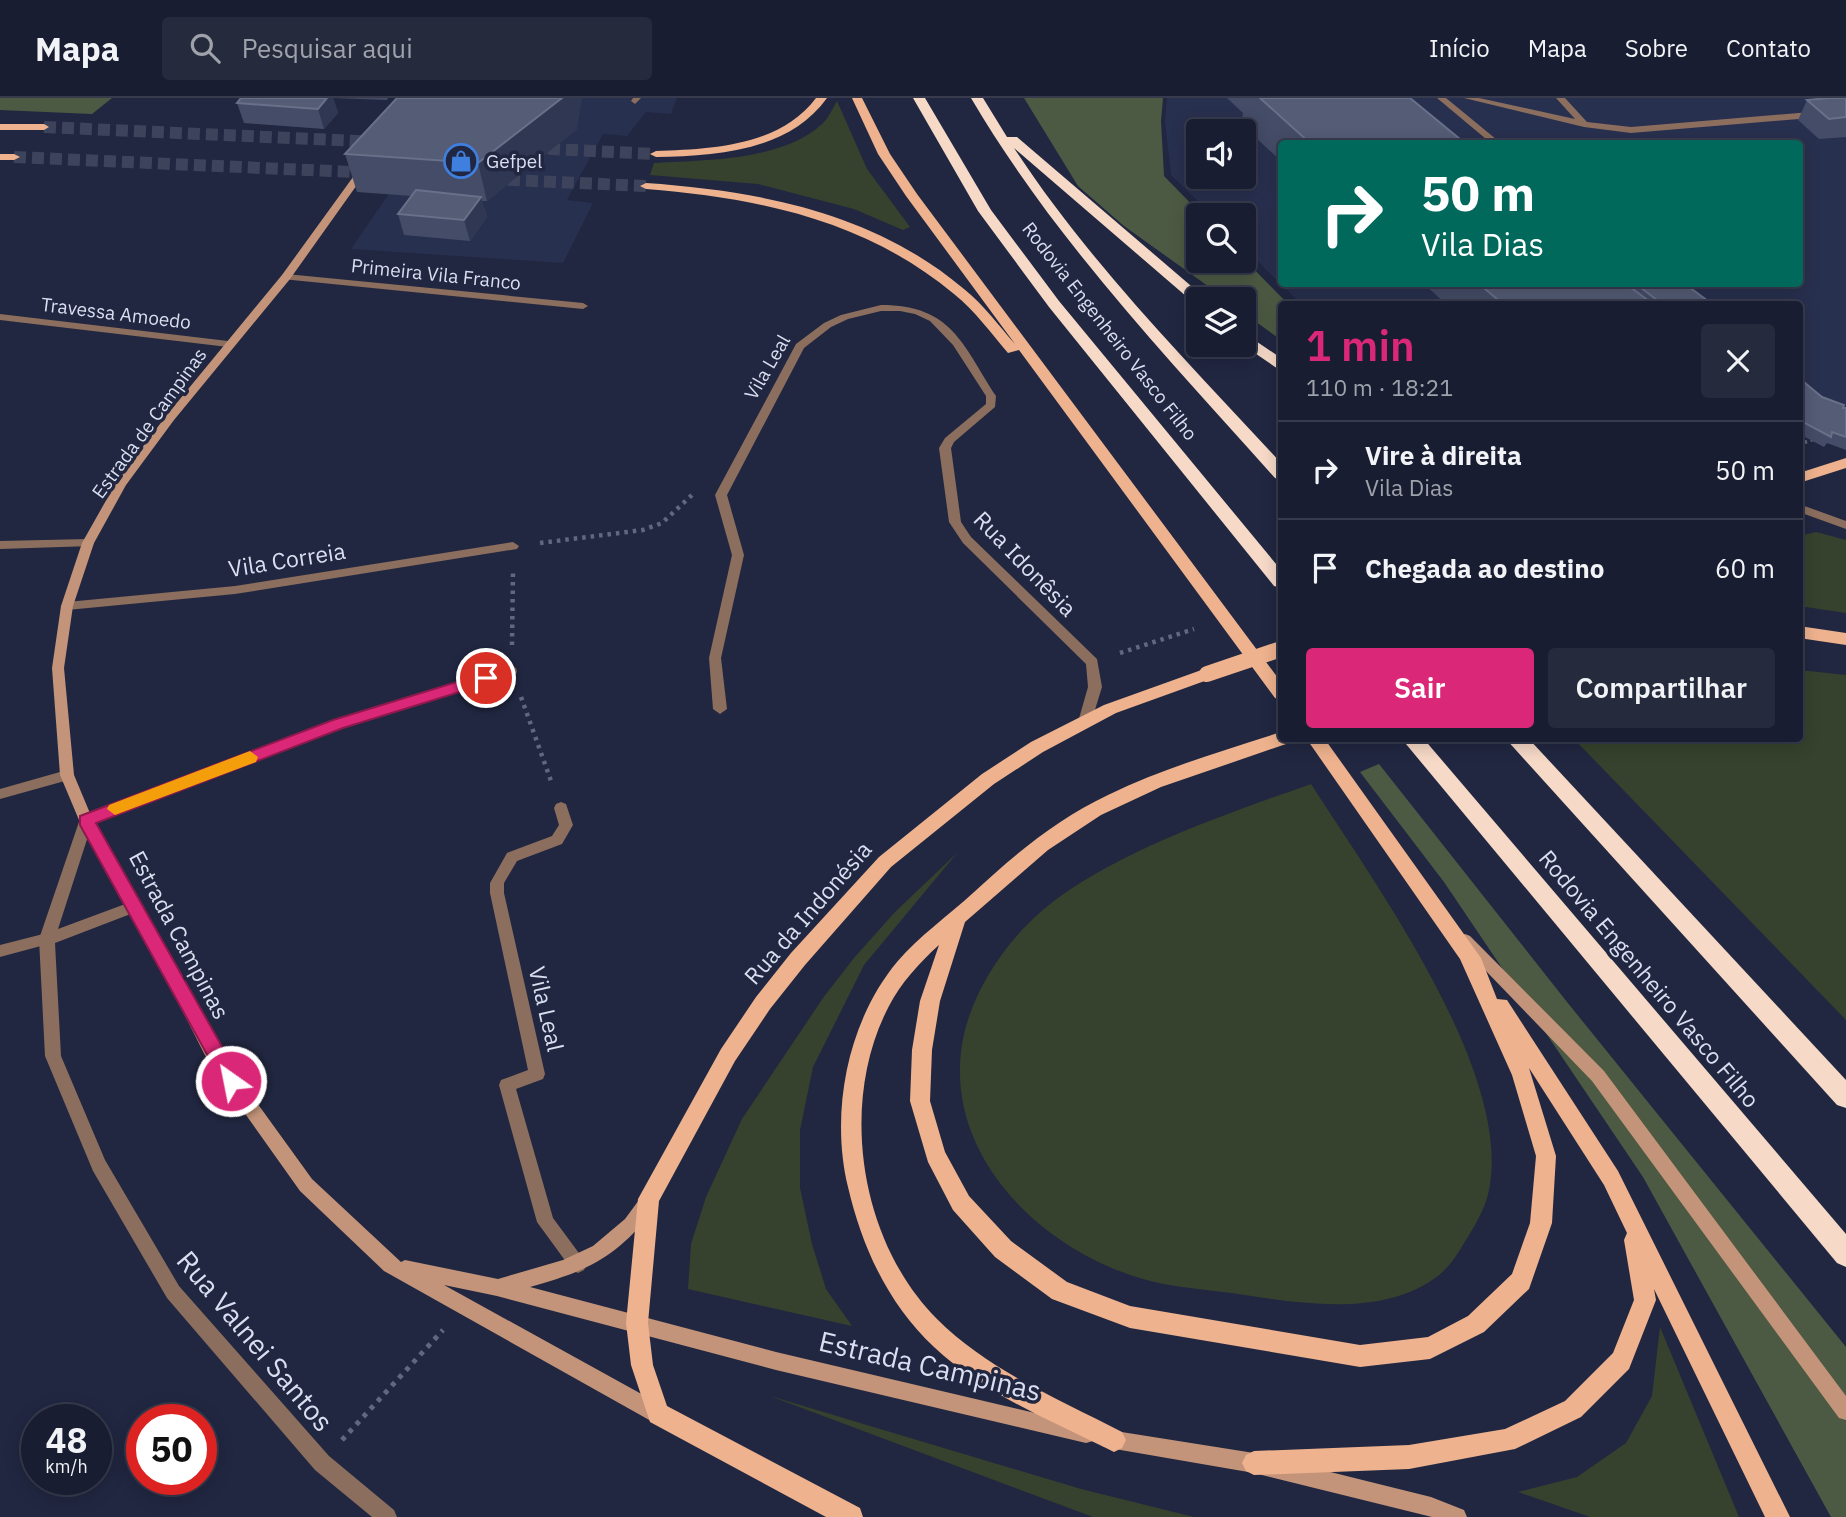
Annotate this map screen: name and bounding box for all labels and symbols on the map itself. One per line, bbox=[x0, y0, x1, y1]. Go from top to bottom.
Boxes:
shop icon: Gefpel bbox=[442, 142, 480, 180]
place label: Gefpel bbox=[486, 149, 542, 173]
street label: Rodovia Engenheiro Vasco Filho bbox=[1017, 217, 1203, 445]
street label: Primeira Vila Franco bbox=[350, 253, 522, 295]
street label: Travessa Amoedo bbox=[40, 292, 192, 334]
street label: Vila Leal bbox=[739, 330, 795, 404]
street label: Estrada de Campinas bbox=[86, 343, 212, 503]
street label: Rua Idonêsia bbox=[968, 504, 1084, 623]
street label: Vila Correia bbox=[226, 535, 348, 583]
pin bbox=[456, 648, 516, 708]
street label: Rua da Indonésia bbox=[737, 835, 878, 990]
street label: Rodovia Engenheiro Vasco Filho bbox=[1533, 843, 1767, 1114]
street label: Estrada Campinas bbox=[123, 845, 237, 1024]
street label: Vila Leal bbox=[523, 963, 571, 1054]
position arrow bbox=[194, 1044, 268, 1118]
street label: Rua Valnei Santos bbox=[169, 1243, 342, 1439]
street label: Estrada Campinas bbox=[815, 1322, 1045, 1409]
speed limit sign: 50 bbox=[126, 1404, 217, 1495]

